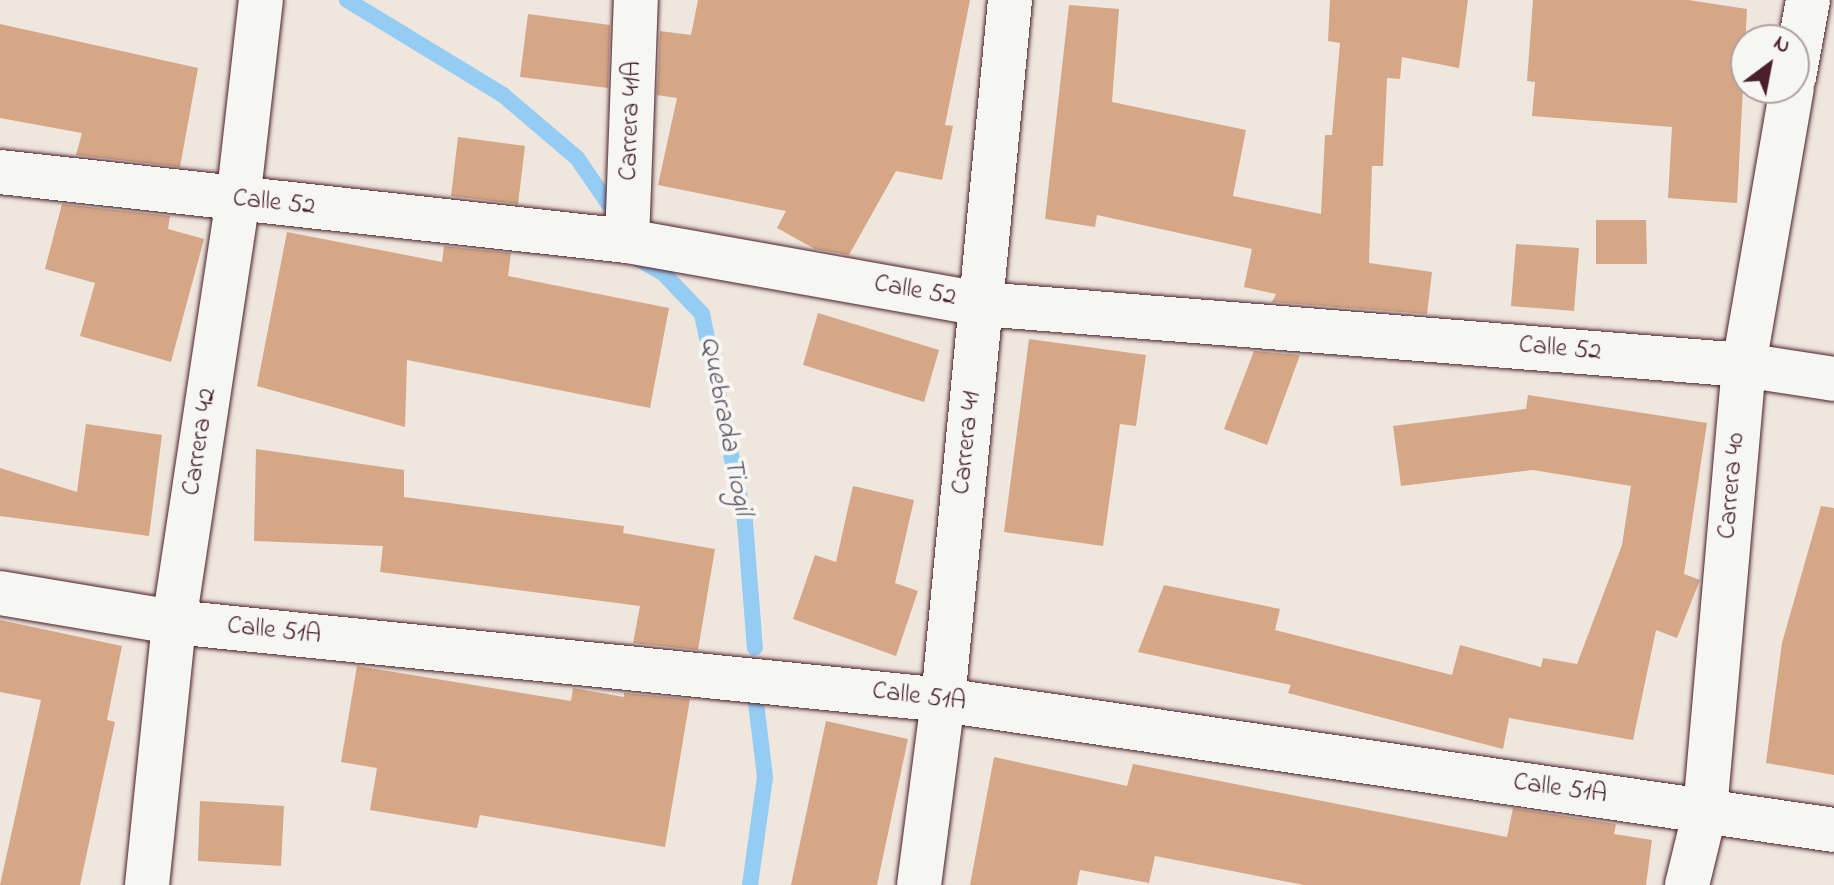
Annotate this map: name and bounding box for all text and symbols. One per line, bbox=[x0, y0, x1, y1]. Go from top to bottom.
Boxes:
north arrow bbox=[1730, 24, 1810, 104]
text: N bbox=[1767, 28, 1796, 63]
street label: Carrera 41A bbox=[614, 61, 650, 181]
street label: Calle 52 bbox=[231, 184, 317, 224]
street label: Calle 52 bbox=[871, 269, 959, 315]
street label: Calle 52 bbox=[1517, 331, 1603, 369]
water label: Quebrada Tiogil bbox=[691, 334, 759, 518]
street label: Carrera 42 bbox=[177, 386, 225, 498]
street label: Carrera 41 bbox=[947, 390, 989, 496]
street label: Carrera 40 bbox=[1713, 432, 1753, 540]
street label: Calle 51A bbox=[225, 612, 323, 652]
street label: Calle 51A bbox=[870, 677, 968, 719]
street label: Calle 51A bbox=[1511, 768, 1609, 812]

